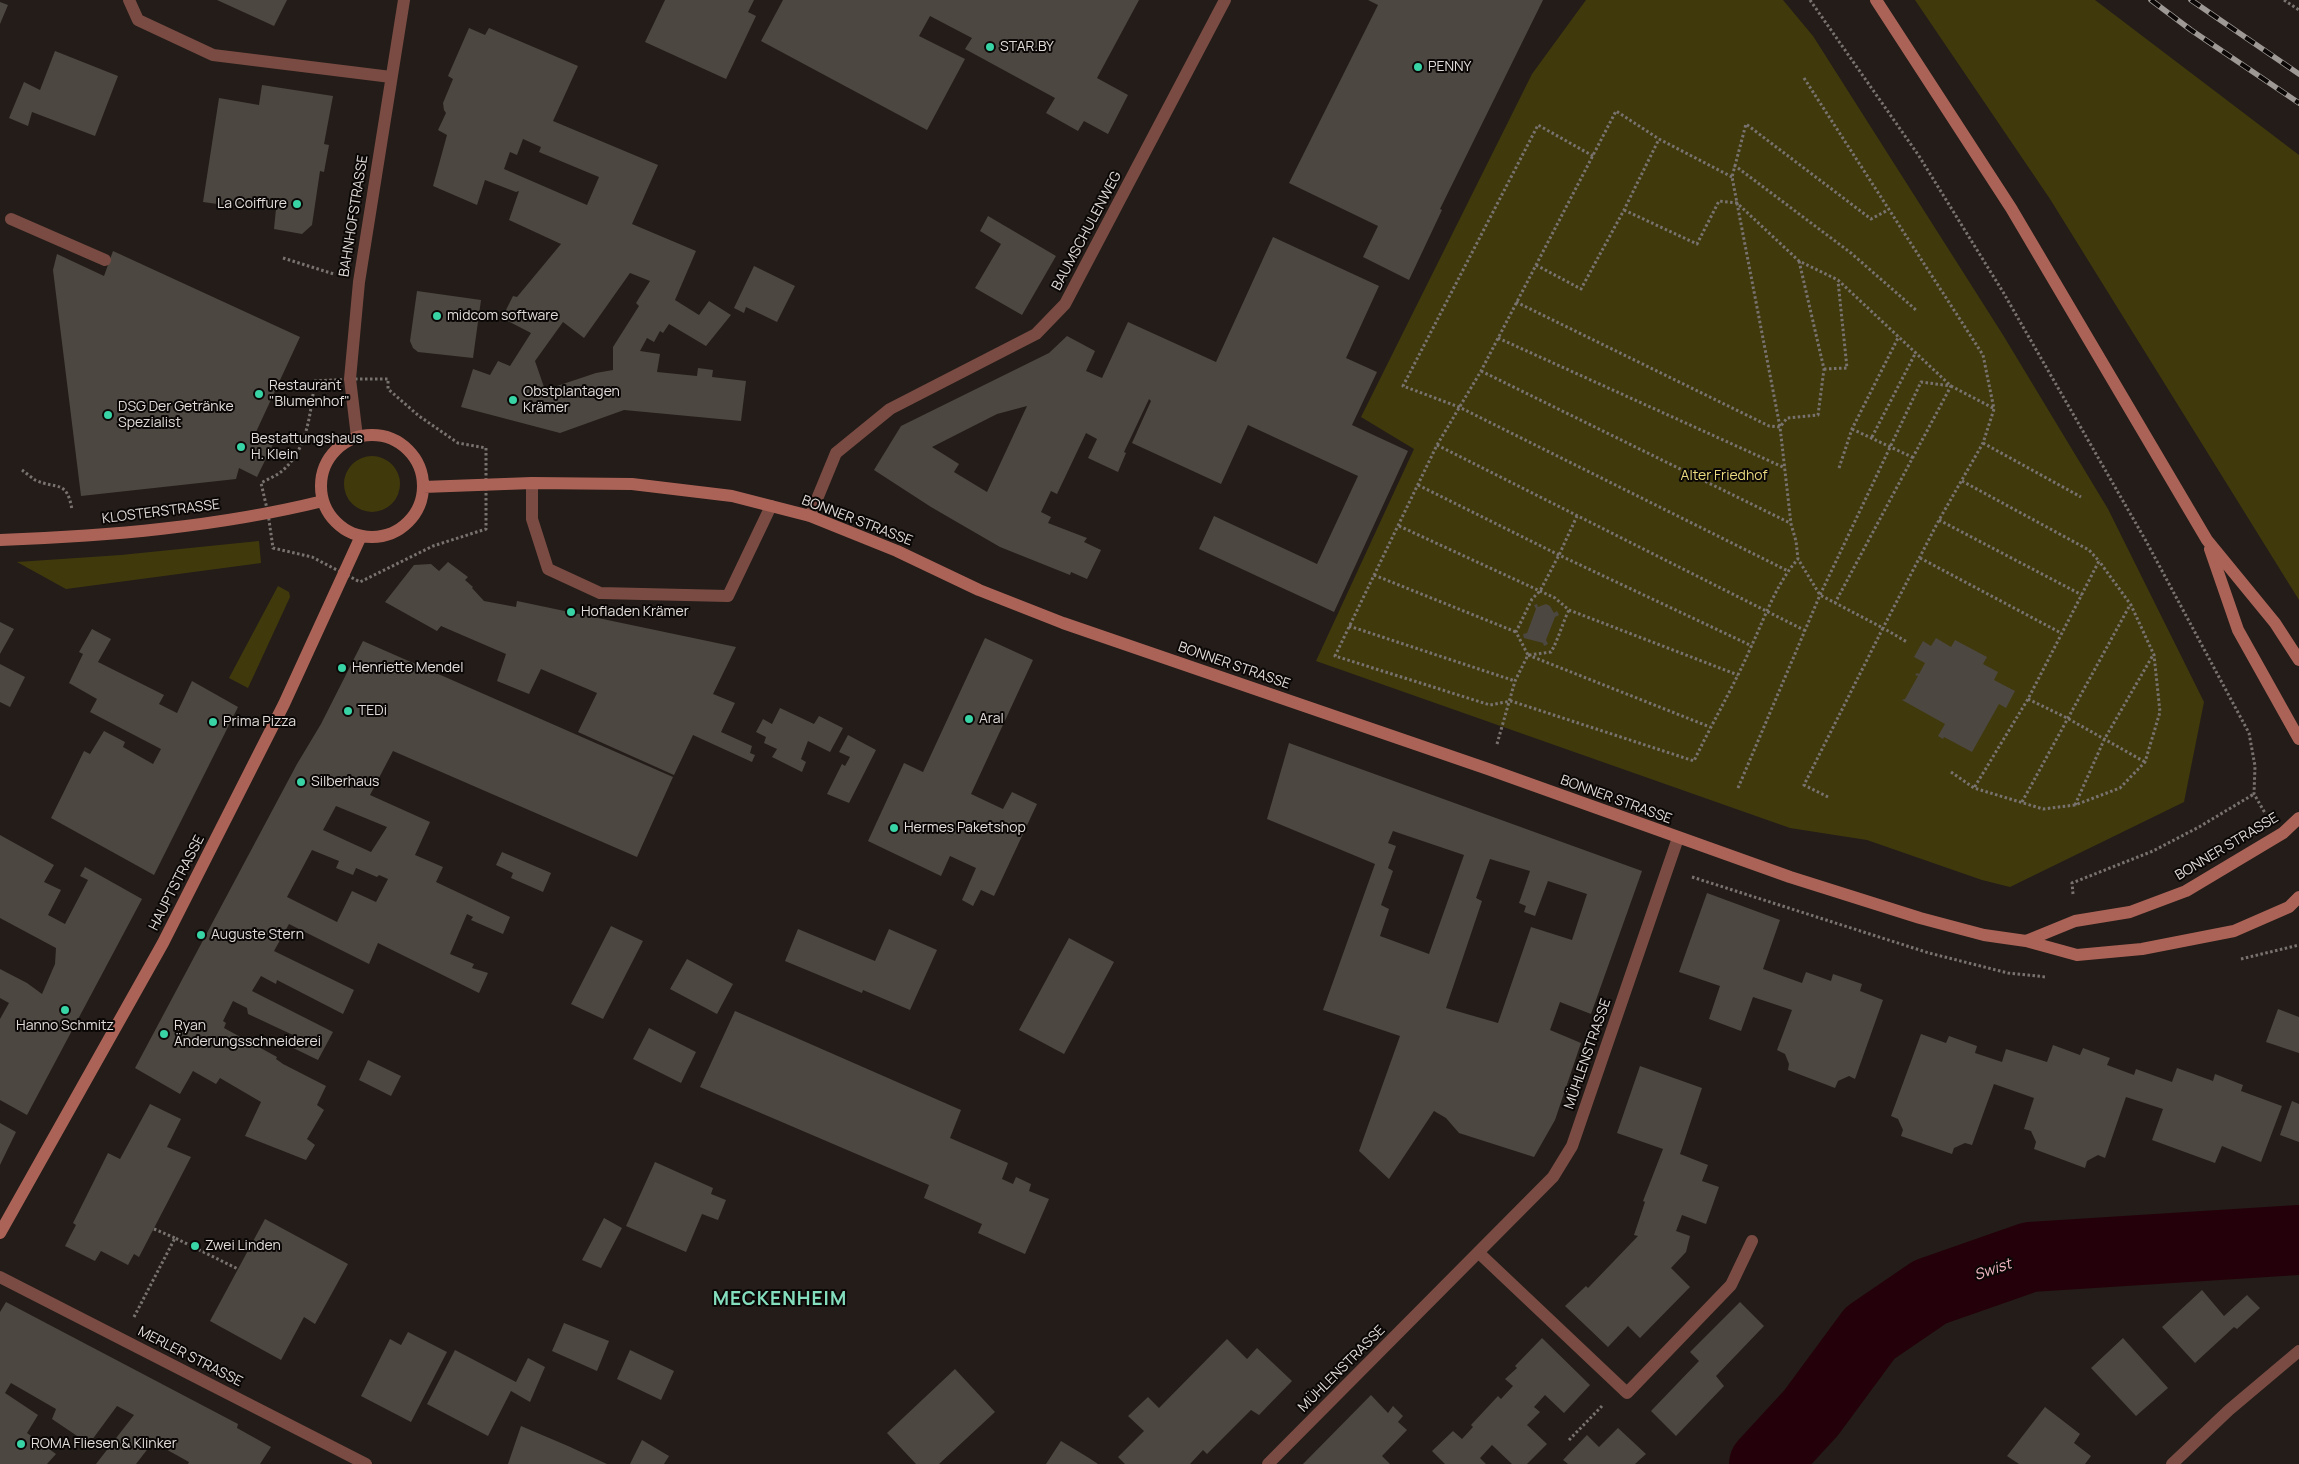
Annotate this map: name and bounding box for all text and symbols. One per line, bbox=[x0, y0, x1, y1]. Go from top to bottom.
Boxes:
place label: STAR.BY bbox=[1000, 39, 1054, 55]
marker: STAR.BY bbox=[984, 41, 996, 53]
place label: PENNY bbox=[1428, 59, 1471, 75]
marker: PENNY bbox=[1412, 61, 1424, 73]
street label: BAHNHOFSTRASSE bbox=[336, 154, 372, 278]
street label: BAUMSCHULENWEG bbox=[1049, 169, 1125, 293]
place label: La Coiffure bbox=[217, 196, 287, 212]
marker: La Coiffure bbox=[291, 198, 303, 210]
place label: midcom software bbox=[447, 308, 558, 324]
marker: midcom software bbox=[431, 310, 443, 322]
place label: Restaurant "Blumenhof" bbox=[269, 378, 350, 411]
place label: Obstplantagen Krämer bbox=[523, 384, 620, 417]
marker: Restaurant "Blumenhof" bbox=[253, 388, 265, 400]
marker: Obstplantagen Krämer bbox=[507, 394, 519, 406]
place label: DSG Der Getränke Spezialist bbox=[118, 399, 234, 432]
marker: DSG Der Getränke Spezialist bbox=[102, 409, 114, 421]
place label: Bestattungshaus H. Klein bbox=[251, 431, 363, 464]
marker: Bestattungshaus H. Klein bbox=[235, 441, 247, 453]
park label: Alter Friedhof bbox=[1681, 468, 1767, 484]
street label: BONNER STRASSE bbox=[799, 492, 915, 550]
street label: KLOSTERSTRASSE bbox=[101, 496, 221, 528]
place label: Hofladen Krämer bbox=[581, 604, 689, 620]
marker: Hofladen Krämer bbox=[565, 606, 577, 618]
street label: BONNER STRASSE bbox=[1176, 639, 1292, 693]
place label: Henriette Mendel bbox=[352, 660, 463, 676]
marker: Henriette Mendel bbox=[336, 662, 348, 674]
place label: TEDi bbox=[358, 703, 387, 719]
marker: TEDi bbox=[342, 705, 354, 717]
place label: Aral bbox=[979, 711, 1004, 727]
marker: Aral bbox=[963, 713, 975, 725]
place label: Prima Pizza bbox=[223, 714, 296, 730]
marker: Prima Pizza bbox=[207, 716, 219, 728]
street label: BONNER STRASSE bbox=[1558, 772, 1674, 828]
place label: Silberhaus bbox=[311, 774, 379, 790]
marker: Silberhaus bbox=[295, 776, 307, 788]
street label: BONNER STRASSE bbox=[2172, 810, 2282, 884]
place label: Hermes Paketshop bbox=[904, 820, 1026, 836]
marker: Hermes Paketshop bbox=[888, 822, 900, 834]
street label: HAUPTSTRASSE bbox=[146, 833, 208, 933]
place label: Auguste Stern bbox=[211, 927, 304, 943]
marker: Auguste Stern bbox=[195, 929, 207, 941]
street label: MÜHLENSTRASSE bbox=[1561, 997, 1615, 1111]
marker: Hanno Schmitz bbox=[59, 1004, 71, 1016]
place label: Hanno Schmitz bbox=[16, 1018, 114, 1034]
place label: Ryan Änderungsschneiderei bbox=[174, 1018, 321, 1050]
marker: Ryan Änderungsschneiderei bbox=[158, 1028, 170, 1040]
place label: Zwei Linden bbox=[205, 1238, 281, 1254]
marker: Zwei Linden bbox=[189, 1240, 201, 1252]
water label: Swist bbox=[1972, 1255, 2014, 1285]
district label: MECKENHEIM bbox=[712, 1289, 848, 1311]
street label: MÜHLENSTRASSE bbox=[1295, 1322, 1389, 1416]
street label: MERLER STRASSE bbox=[135, 1323, 245, 1391]
place label: ROMA Fliesen & Klinker bbox=[31, 1436, 177, 1452]
marker: ROMA Fliesen & Klinker bbox=[15, 1438, 27, 1450]

